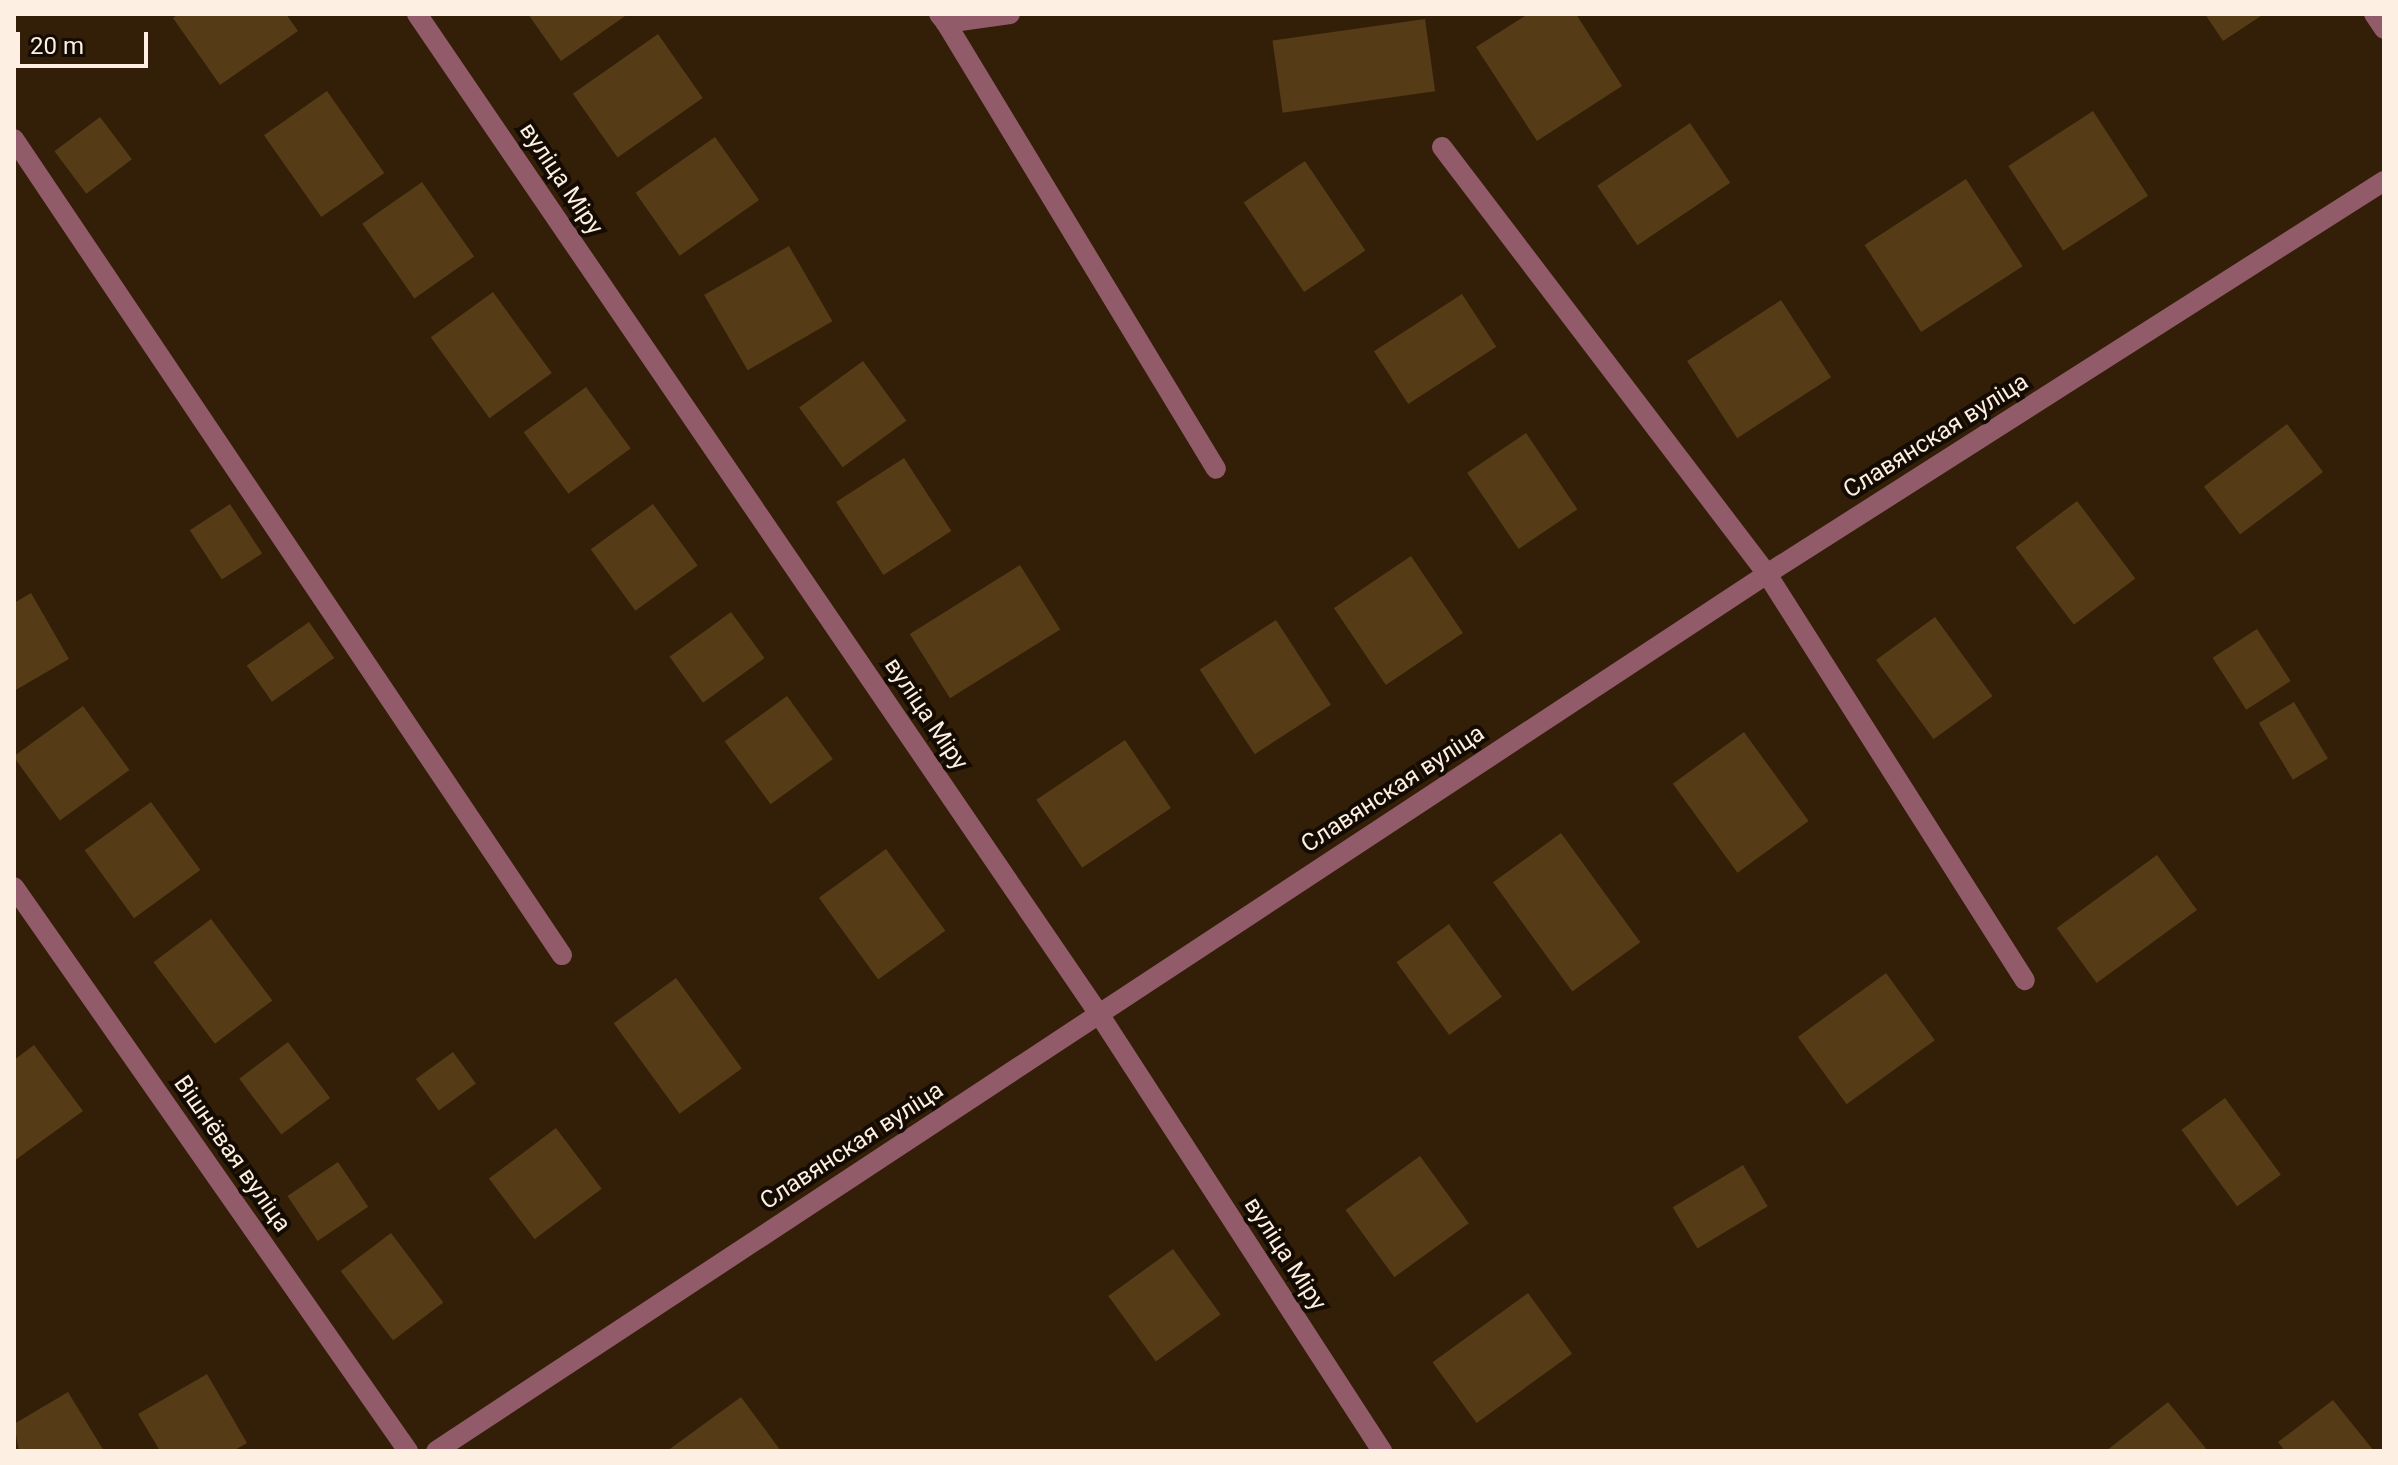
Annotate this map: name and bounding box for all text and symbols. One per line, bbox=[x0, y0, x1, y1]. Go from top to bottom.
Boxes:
scale bar bbox=[20, 16, 152, 66]
text: 20 m bbox=[30, 32, 84, 60]
street label: вуліца Міру bbox=[513, 118, 609, 240]
street label: Славянская вуліца bbox=[1838, 367, 2034, 505]
street label: вуліца Міру bbox=[878, 653, 974, 775]
street label: Славянская вуліца bbox=[1296, 719, 1490, 859]
street label: Вішнёвая вуліца bbox=[167, 1070, 297, 1238]
street label: Славянская вуліца bbox=[755, 1076, 949, 1216]
street label: вуліца Міру bbox=[1238, 1192, 1332, 1316]

